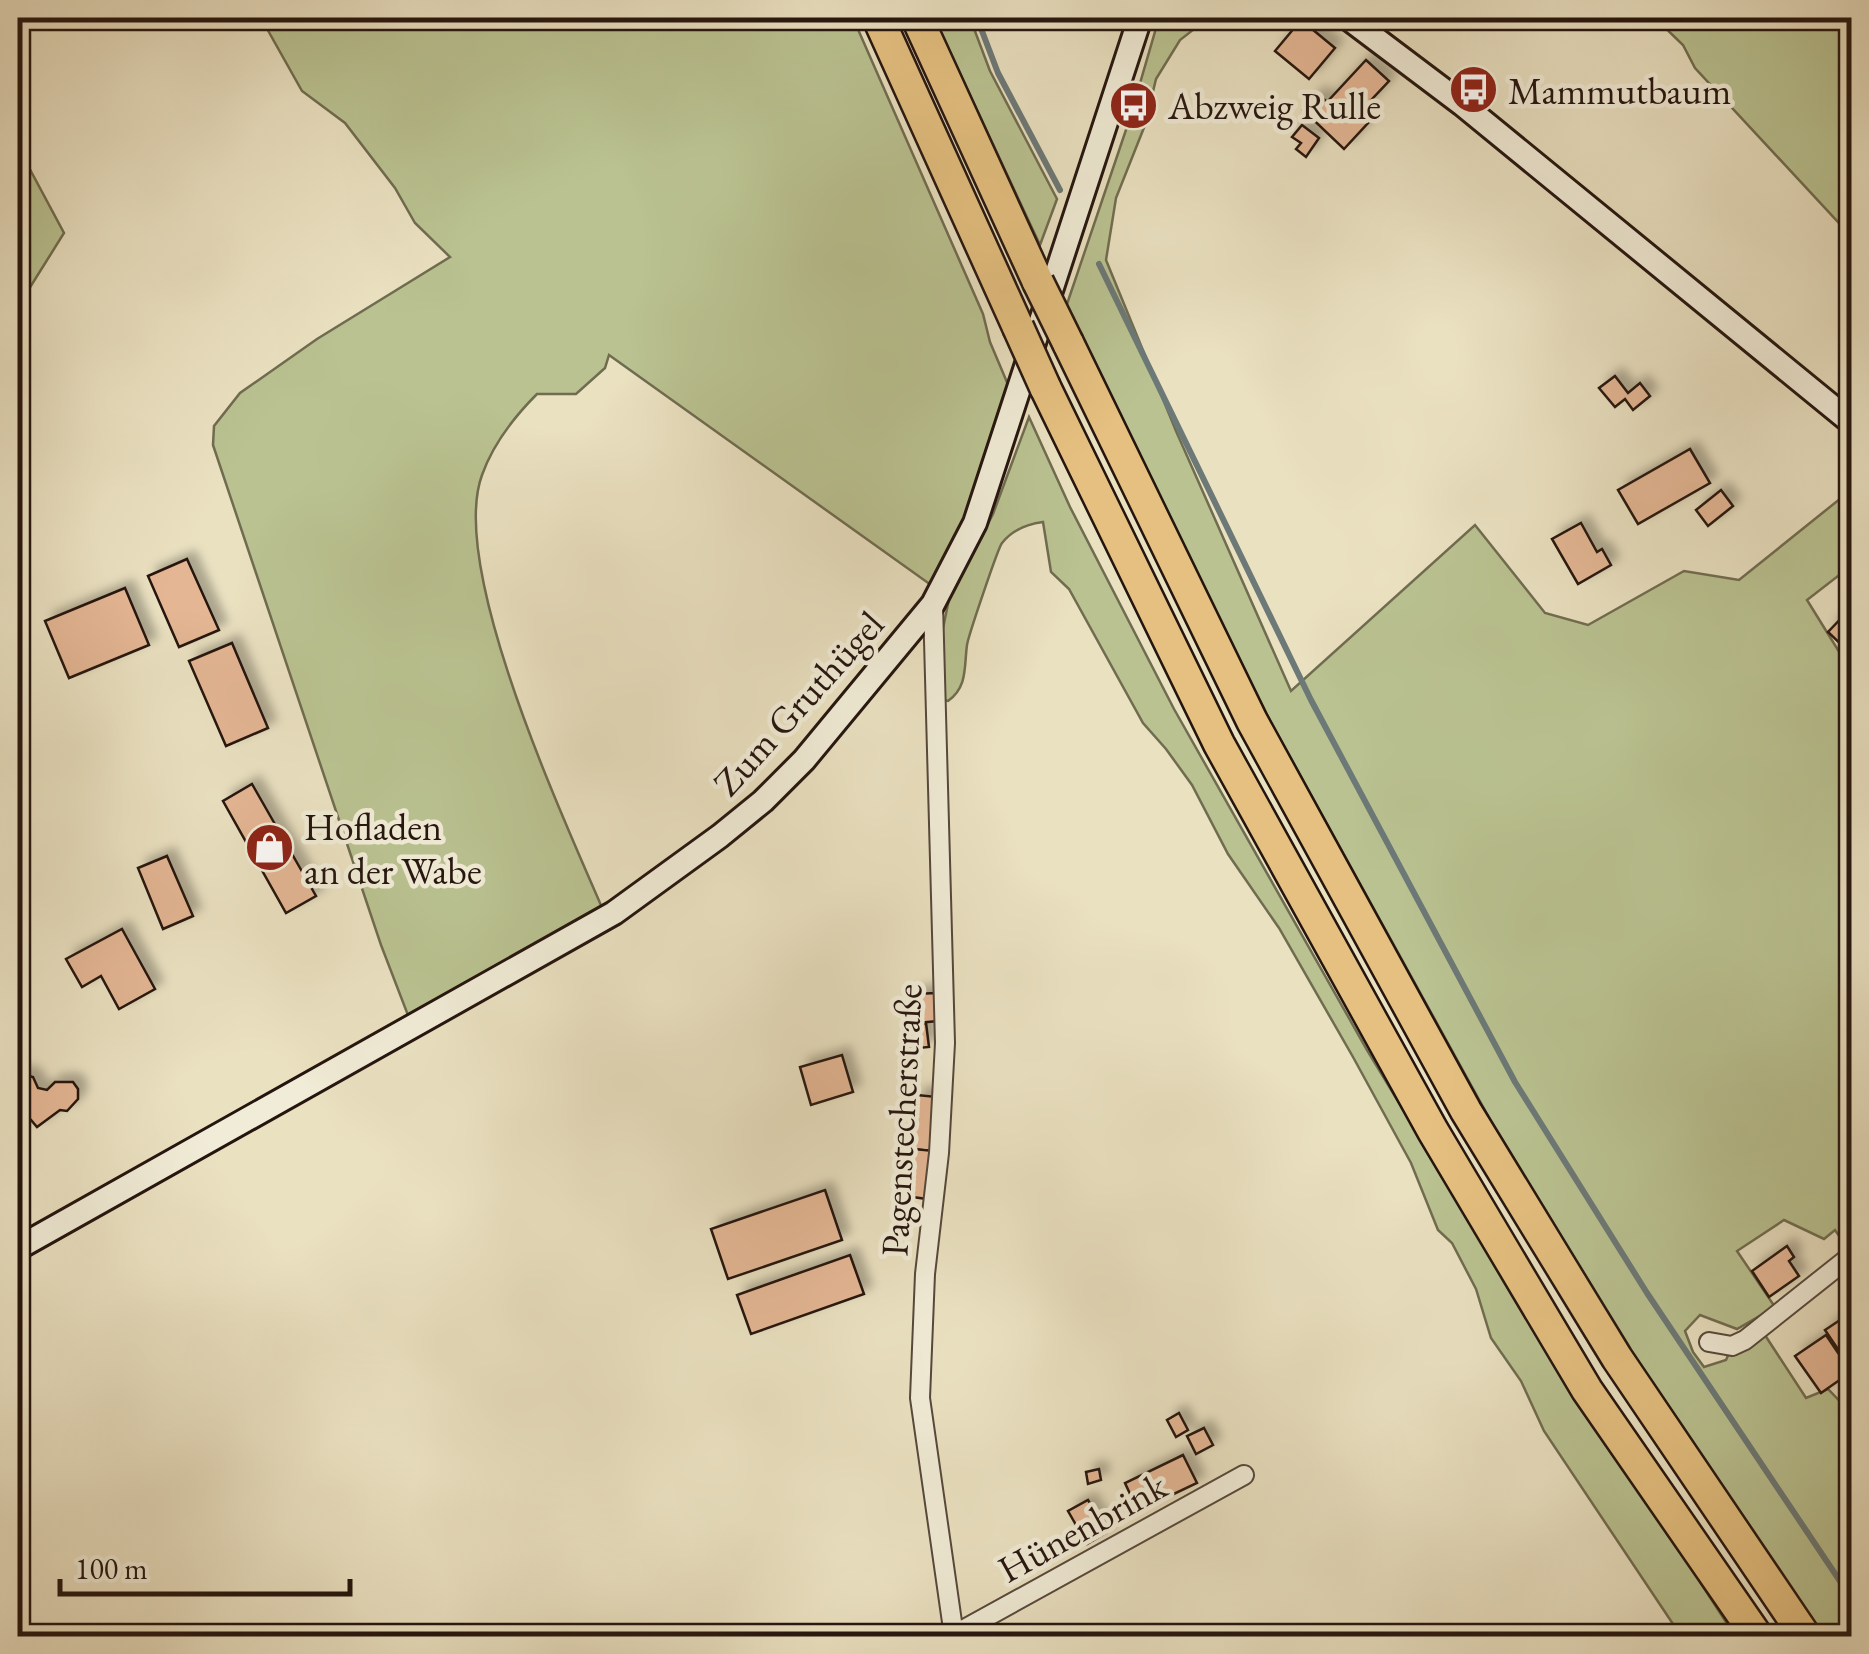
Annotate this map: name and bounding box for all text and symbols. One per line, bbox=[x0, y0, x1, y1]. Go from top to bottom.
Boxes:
bus stop icon: Mammutbaum bbox=[1447, 64, 1499, 116]
place label: Mammutbaum bbox=[1508, 66, 1731, 115]
bus stop icon: Abzweig Rulle bbox=[1107, 79, 1159, 131]
place label: Abzweig Rulle bbox=[1167, 81, 1381, 130]
street label: Zum Gruthügel bbox=[702, 600, 894, 806]
place label: Hofladen an der Wabe bbox=[304, 802, 482, 895]
shop icon: Hofladen an der Wabe bbox=[243, 822, 295, 874]
street label: Pagenstecherstraße bbox=[869, 982, 933, 1258]
street label: Hünenbrink bbox=[989, 1460, 1176, 1593]
scale bar bbox=[60, 1534, 350, 1596]
text: 100 m bbox=[75, 1549, 148, 1588]

